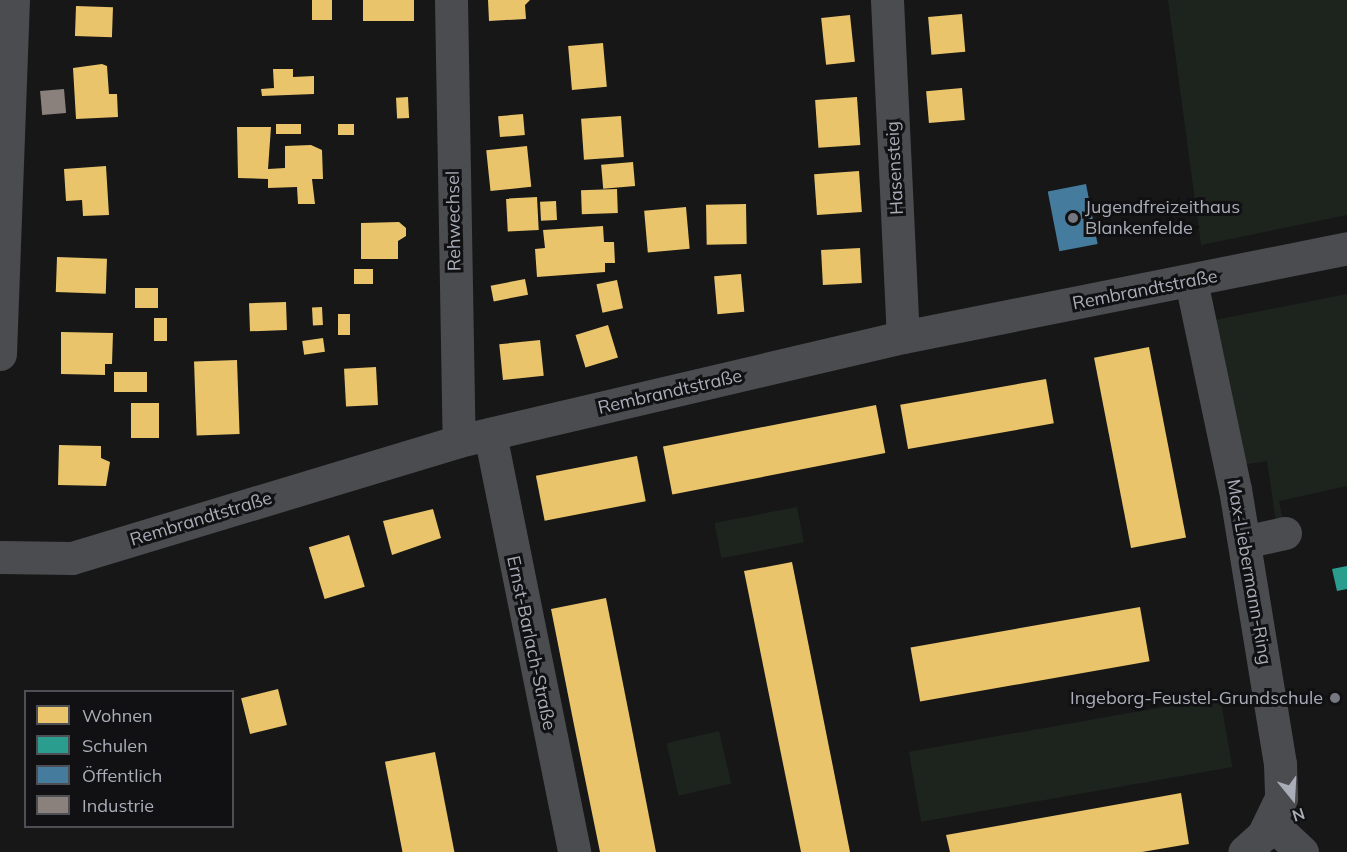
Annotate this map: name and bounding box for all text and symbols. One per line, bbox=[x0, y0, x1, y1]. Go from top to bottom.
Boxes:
street label: Hasensteig bbox=[882, 121, 908, 215]
street label: Rehwechsel bbox=[442, 171, 466, 271]
place label: Jugendfreizeithaus Blankenfelde bbox=[1085, 197, 1240, 240]
marker: Jugendfreizeithaus Blankenfelde bbox=[1066, 211, 1080, 225]
street label: Rembrandtstraße bbox=[1071, 265, 1219, 315]
street label: Rembrandtstraße bbox=[596, 365, 744, 419]
street label: Max-Liebermann-Ring bbox=[1222, 478, 1276, 666]
street label: Rembrandtstraße bbox=[127, 487, 275, 551]
street label: Ernst-Barlach-Straße bbox=[502, 554, 560, 732]
place label: Ingeborg-Feustel-Grundschule bbox=[1070, 687, 1323, 709]
legend bbox=[24, 690, 234, 828]
marker: Ingeborg-Feustel-Grundschule bbox=[1328, 691, 1342, 705]
text: Wohnen bbox=[82, 704, 153, 727]
text: Schulen bbox=[82, 734, 148, 757]
text: Öffentlich bbox=[82, 764, 162, 787]
north arrow bbox=[1263, 768, 1323, 828]
text: Industrie bbox=[82, 794, 154, 817]
text: N bbox=[1290, 804, 1307, 826]

